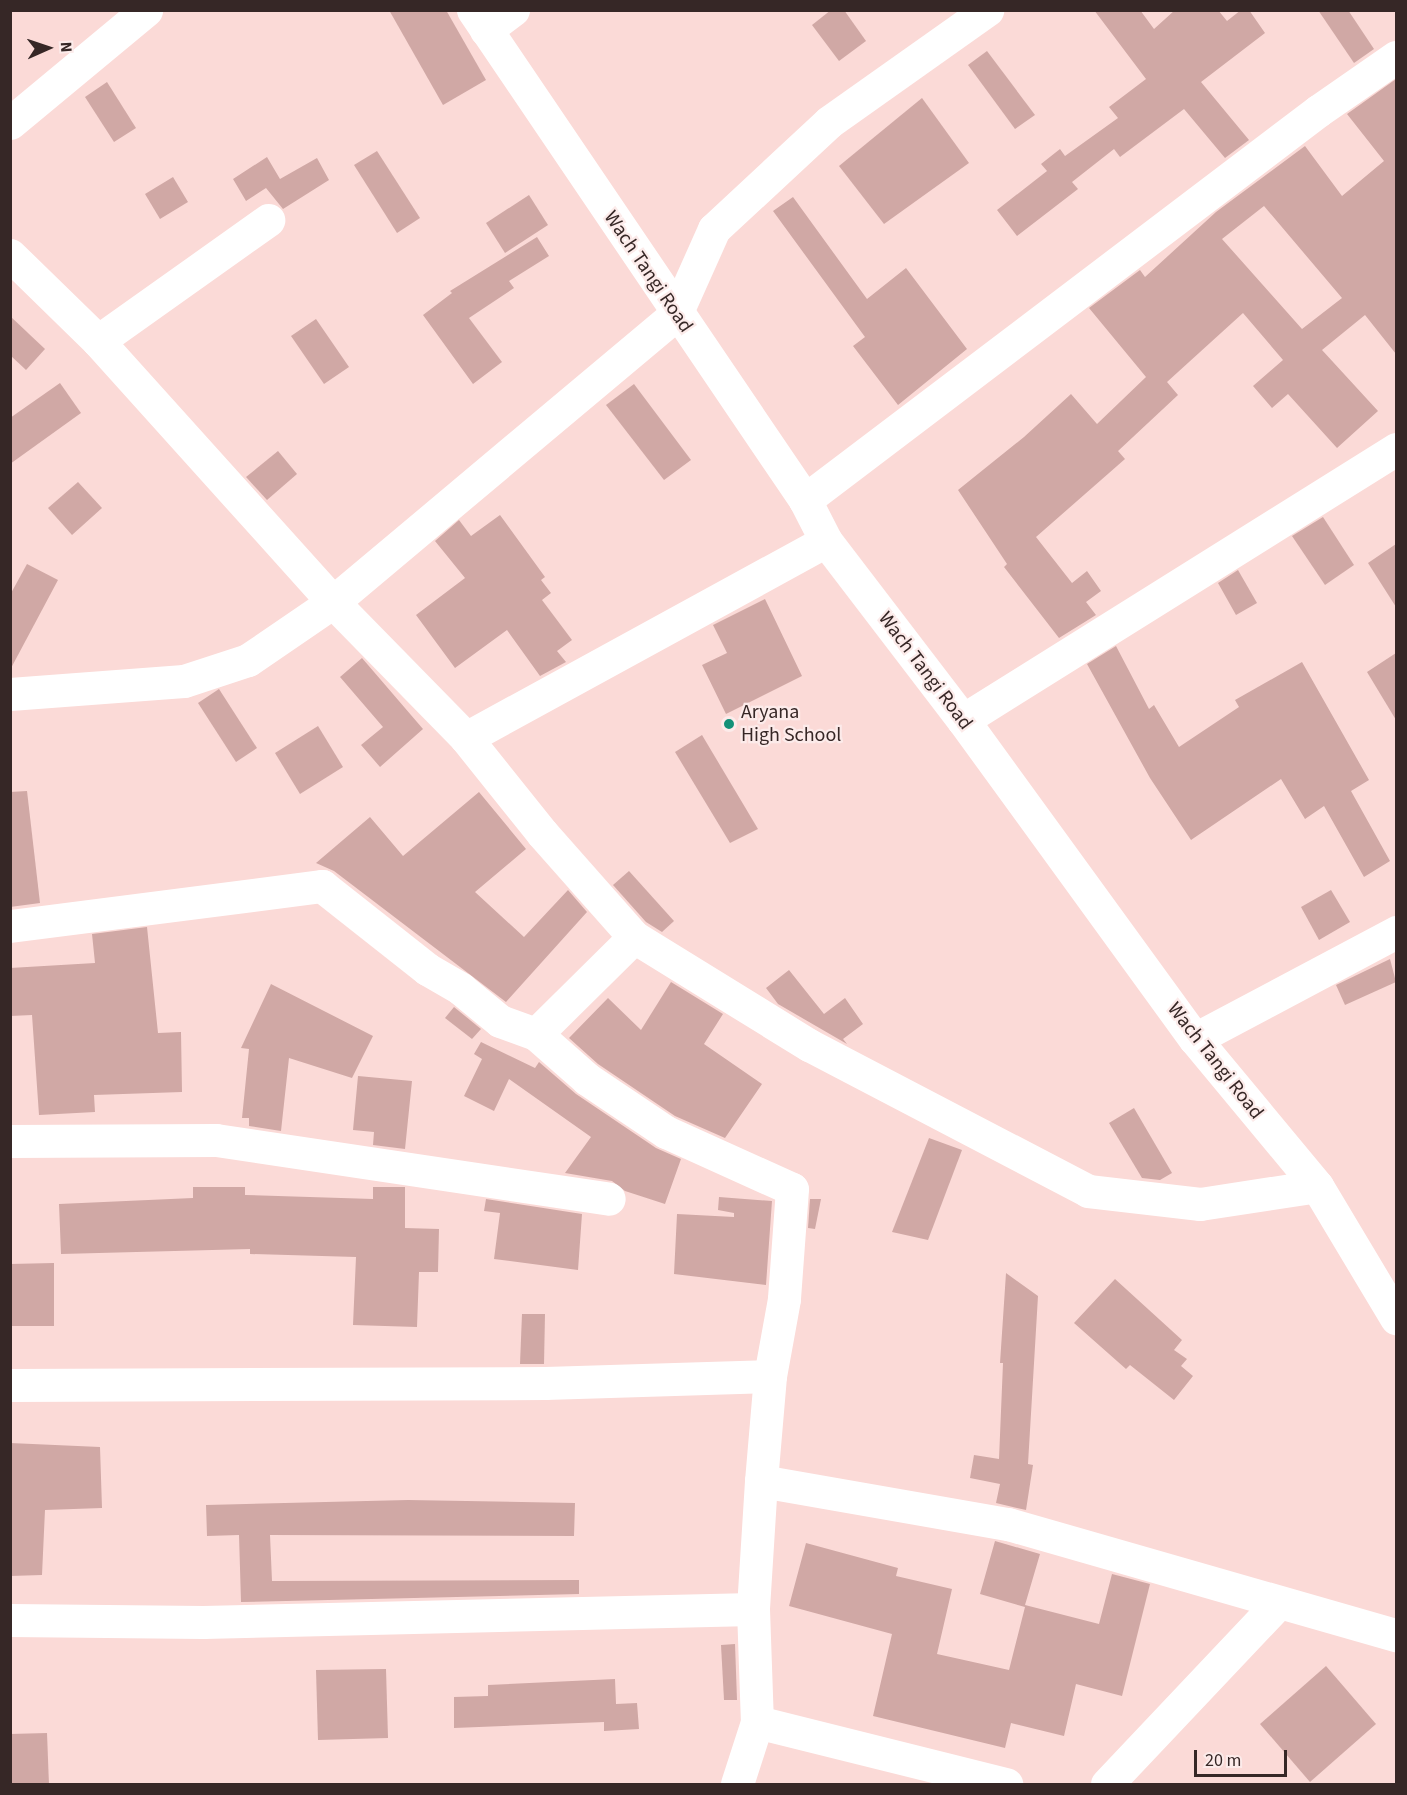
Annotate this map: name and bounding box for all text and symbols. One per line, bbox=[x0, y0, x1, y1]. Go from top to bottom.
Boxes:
north arrow bbox=[18, 18, 78, 78]
text: N bbox=[55, 41, 77, 53]
street label: Wach Tangi Road bbox=[598, 207, 698, 337]
street label: Wach Tangi Road bbox=[873, 607, 977, 735]
place label: Aryana High School bbox=[741, 700, 841, 747]
marker: Aryana High School bbox=[722, 717, 736, 731]
street label: Wach Tangi Road bbox=[1162, 998, 1268, 1124]
scale bar bbox=[1197, 1738, 1290, 1776]
text: 20 m bbox=[1205, 1748, 1241, 1773]

